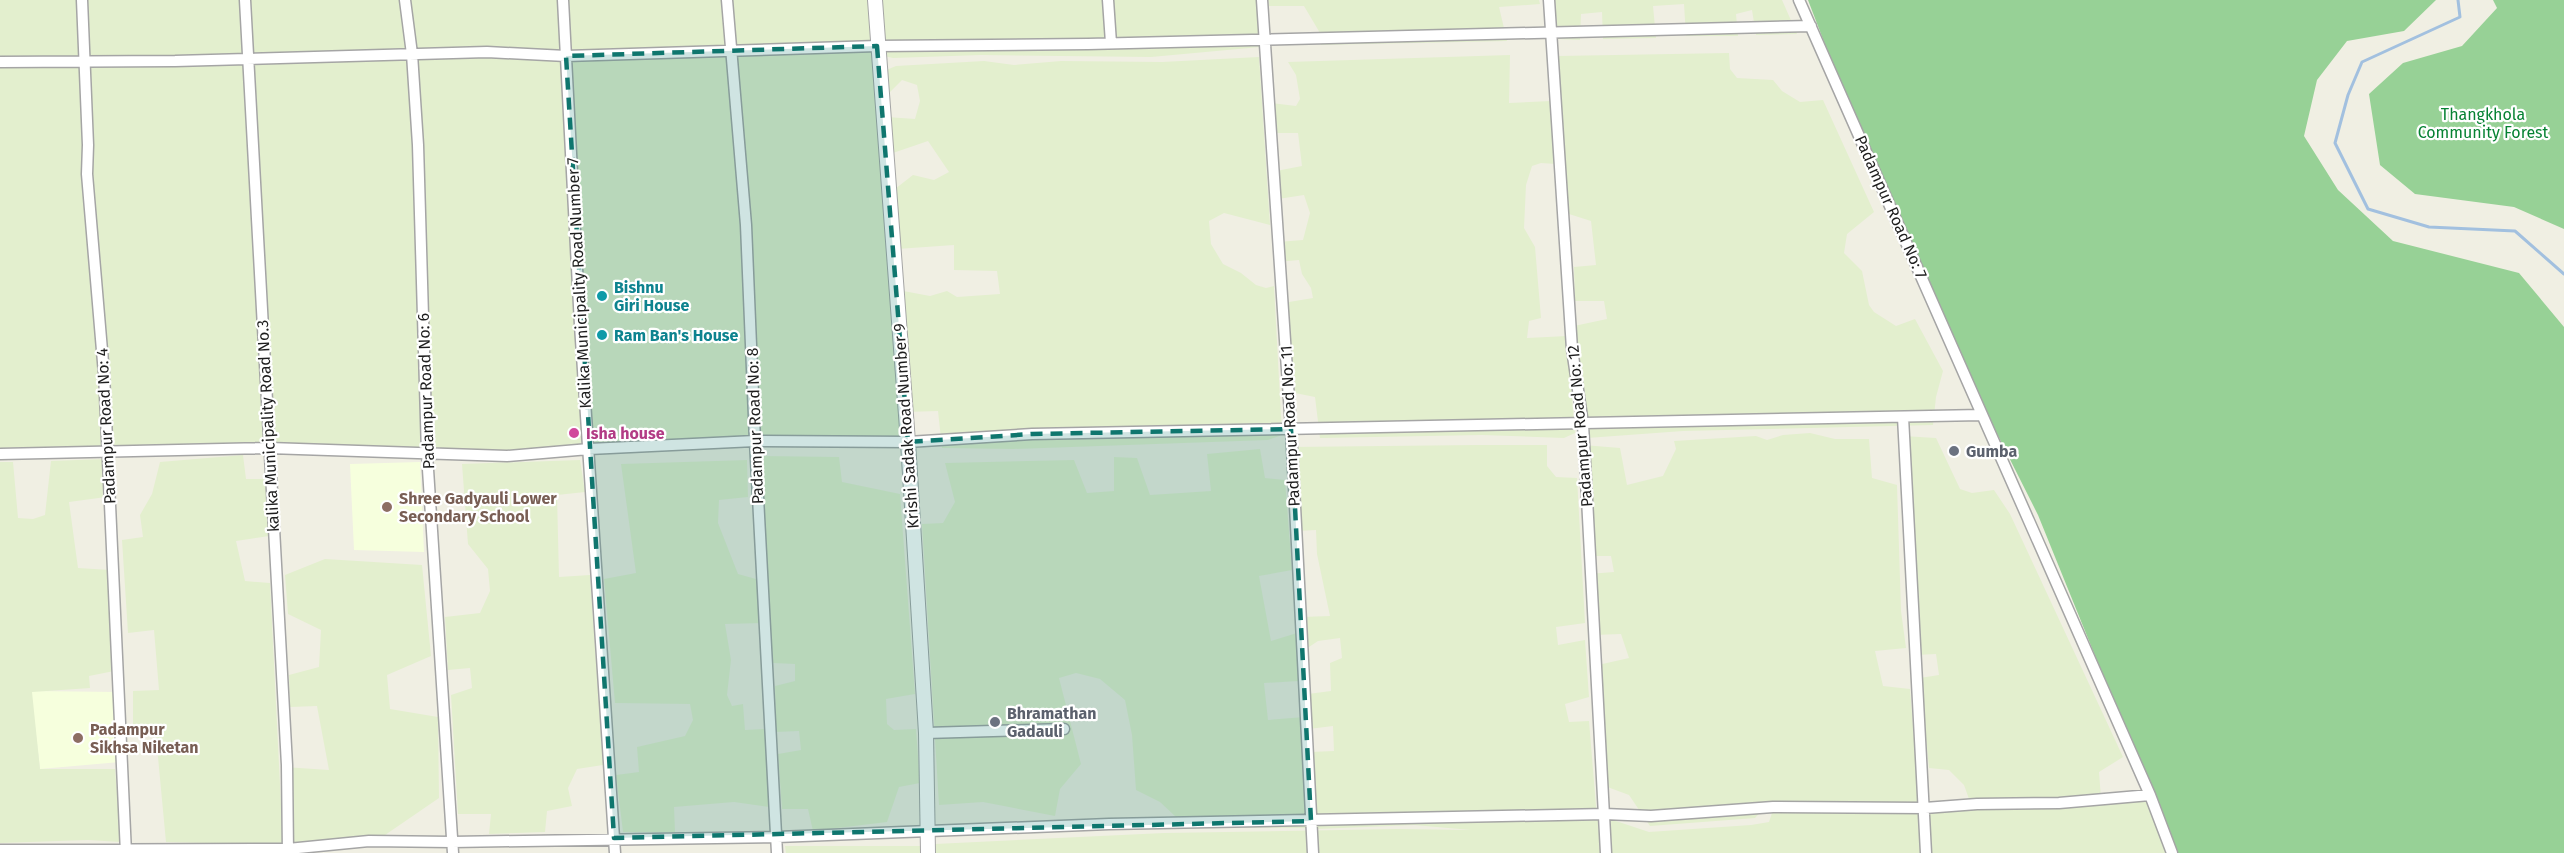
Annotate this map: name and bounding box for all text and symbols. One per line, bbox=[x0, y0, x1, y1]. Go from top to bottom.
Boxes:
park label: Thangkhola Community Forest bbox=[2418, 105, 2549, 142]
street label: Padampur Road No: 7 bbox=[1851, 132, 1931, 282]
street label: Kalika Municipality Road Number 7 bbox=[563, 157, 595, 409]
place label: Bishnu Giri House bbox=[614, 278, 689, 315]
marker: Bishnu Giri House bbox=[595, 289, 609, 303]
street label: Padampur Road No: 6 bbox=[414, 313, 438, 469]
street label: kalika Municipality Road No.3 bbox=[253, 319, 283, 533]
street label: Krishi Sadak Road Number 9 bbox=[889, 323, 923, 529]
place label: Ram Ban's House bbox=[614, 326, 739, 345]
marker: Ram Ban's House bbox=[595, 328, 609, 342]
street label: Padampur Road No: 12 bbox=[1563, 344, 1597, 508]
street label: Padampur Road No: 11 bbox=[1276, 345, 1304, 507]
street label: Padampur Road No: 4 bbox=[92, 347, 120, 505]
street label: Padampur Road No: 8 bbox=[743, 347, 767, 505]
place label: Isha house bbox=[586, 424, 665, 443]
marker: Isha house bbox=[567, 426, 581, 440]
place label: Gumba bbox=[1966, 442, 2017, 461]
marker: Gumba bbox=[1947, 444, 1961, 458]
place label: Shree Gadyauli Lower Secondary School bbox=[399, 489, 557, 526]
marker: Shree Gadyauli Lower Secondary School bbox=[380, 500, 394, 514]
place label: Bhramathan Gadauli bbox=[1007, 704, 1096, 741]
marker: Bhramathan Gadauli bbox=[988, 715, 1002, 729]
place label: Padampur Sikhsa Niketan bbox=[90, 720, 198, 757]
marker: Padampur Sikhsa Niketan bbox=[71, 731, 85, 745]

